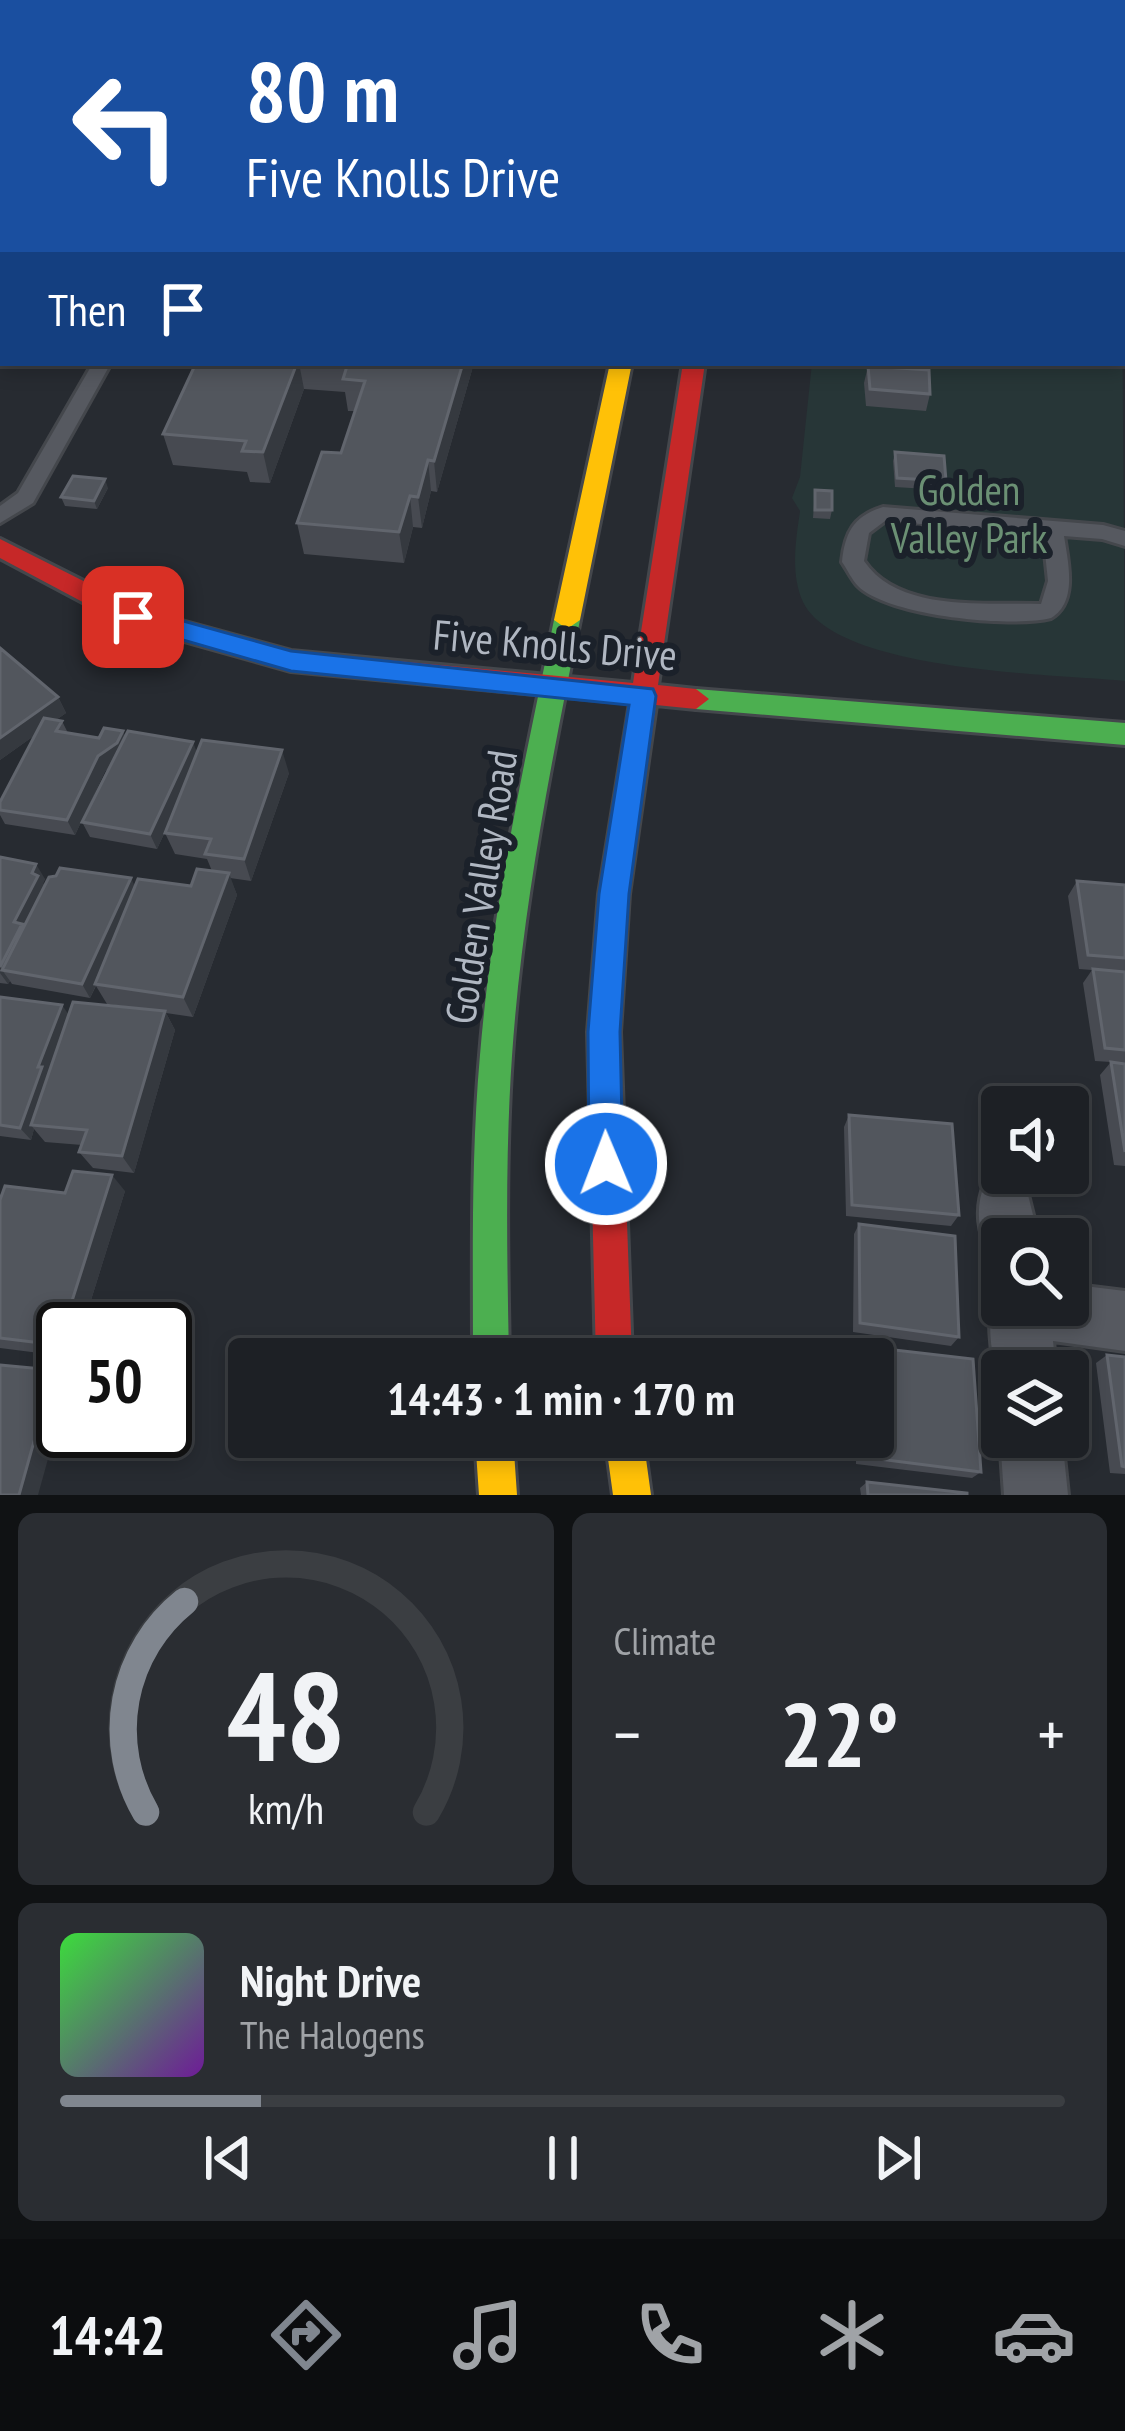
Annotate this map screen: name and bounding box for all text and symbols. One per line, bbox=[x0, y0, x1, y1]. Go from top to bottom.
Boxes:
text: 80 m bbox=[246, 36, 399, 145]
icon: left bbox=[48, 48, 204, 204]
text: Five Knolls Drive bbox=[246, 142, 560, 212]
icon: arrive bbox=[150, 276, 216, 342]
text: Then bbox=[48, 280, 126, 338]
park label: Golden Valley Park bbox=[890, 462, 1047, 565]
pin bbox=[82, 566, 184, 668]
icon: arrive bbox=[100, 584, 166, 650]
street label: Five Knolls Drive bbox=[431, 606, 679, 683]
street label: Golden Valley Road bbox=[432, 746, 529, 1028]
map controls bbox=[981, 1086, 1089, 1458]
button: sound bbox=[981, 1086, 1089, 1194]
position arrow bbox=[543, 1101, 669, 1227]
button: search bbox=[981, 1218, 1089, 1326]
speed limit sign: 50 bbox=[36, 1302, 192, 1458]
button: layers bbox=[981, 1350, 1089, 1458]
text: 14:43 · 1 min · 170 m bbox=[387, 1369, 735, 1427]
text: Climate bbox=[614, 1615, 716, 1666]
text: 48 bbox=[226, 1634, 345, 1795]
text: 22° bbox=[780, 1675, 899, 1792]
text: − bbox=[614, 1691, 641, 1776]
text: + bbox=[1038, 1691, 1065, 1776]
text: km/h bbox=[248, 1780, 324, 1836]
text: Night Drive bbox=[240, 1951, 421, 2009]
text: The Halogens bbox=[240, 2009, 425, 2060]
icon: previous bbox=[195, 2125, 261, 2191]
icon: pause bbox=[530, 2125, 596, 2191]
icon: next bbox=[865, 2125, 931, 2191]
icon: directions bbox=[264, 2293, 348, 2377]
icon: music bbox=[446, 2293, 530, 2377]
icon: phone bbox=[628, 2293, 712, 2377]
icon: climate bbox=[810, 2293, 894, 2377]
icon: car bbox=[992, 2293, 1076, 2377]
text: 14:42 bbox=[49, 2300, 166, 2370]

